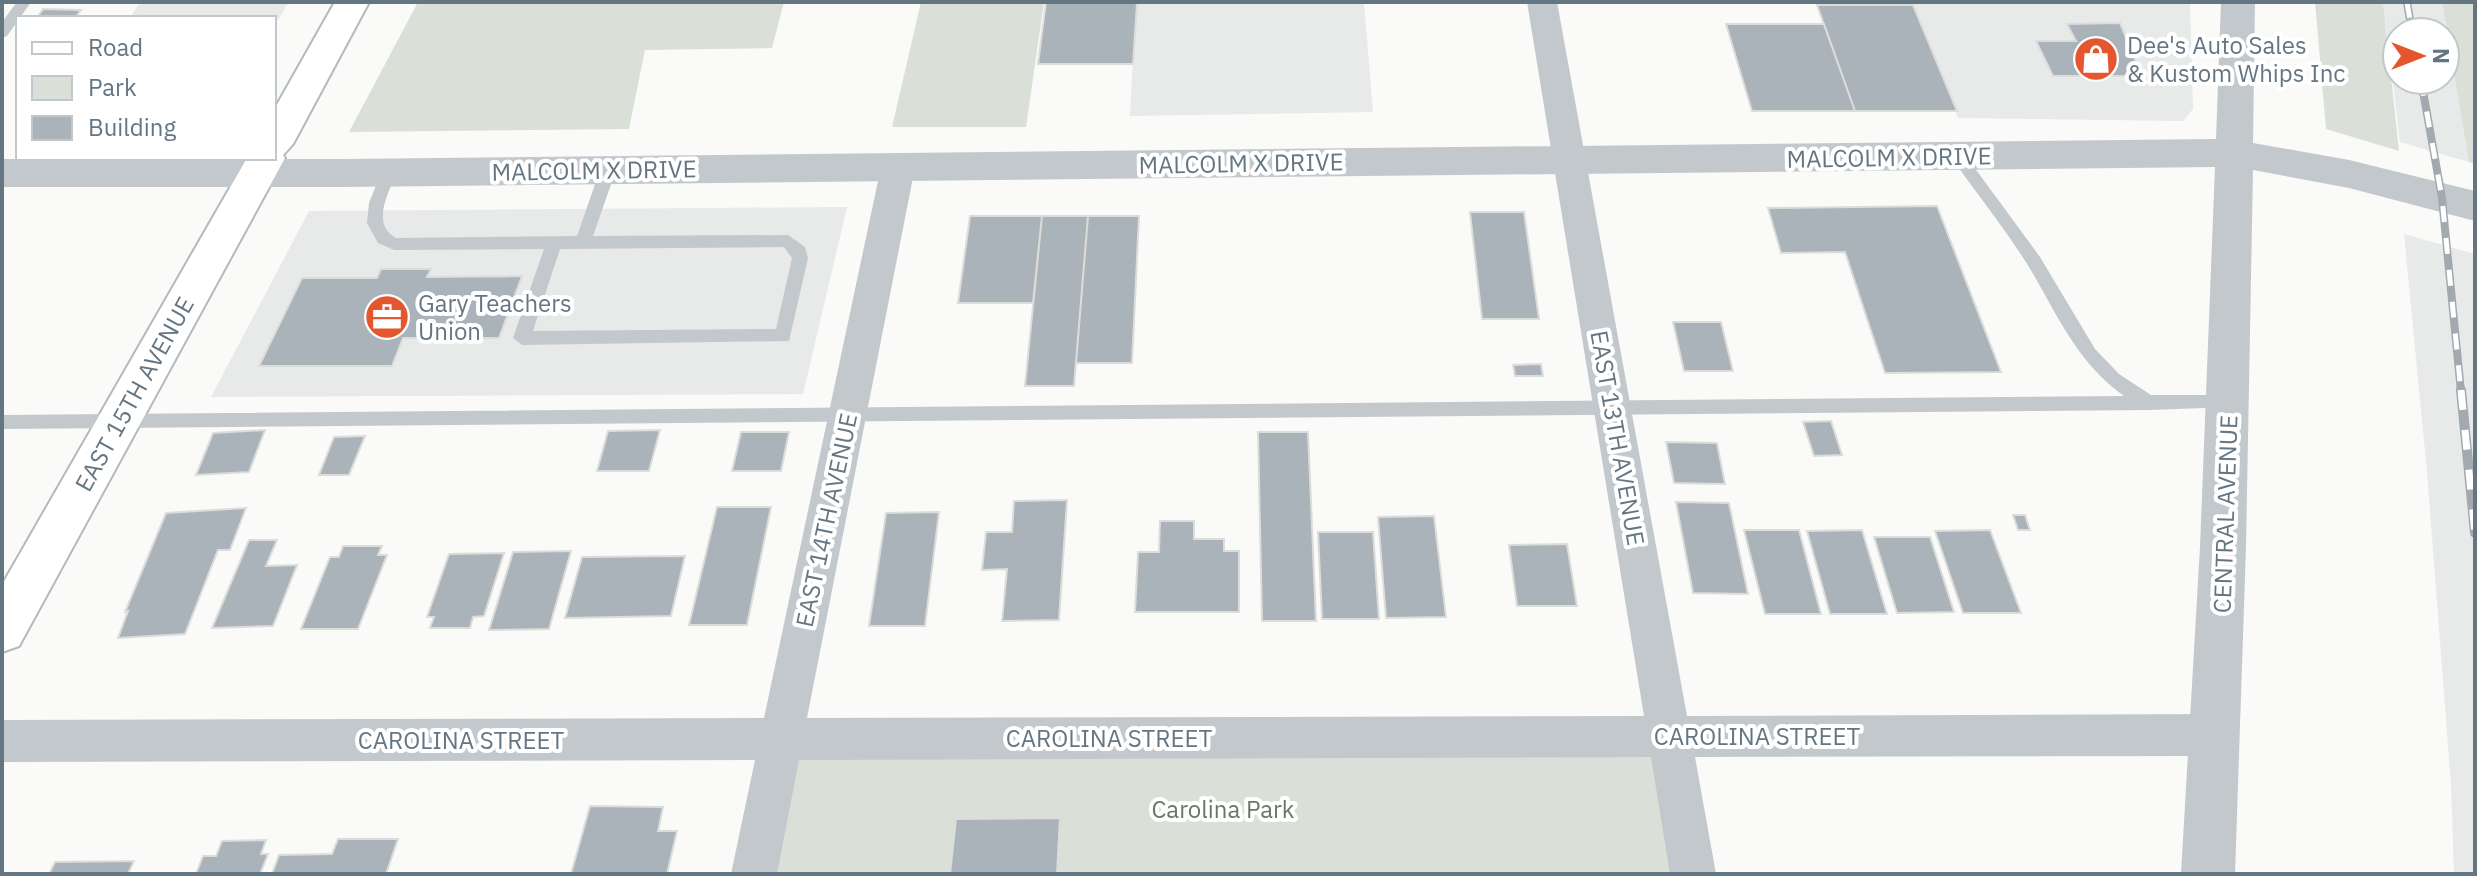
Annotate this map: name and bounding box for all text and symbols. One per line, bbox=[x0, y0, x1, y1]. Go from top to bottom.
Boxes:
legend bbox=[16, 16, 276, 160]
north arrow bbox=[2381, 16, 2461, 96]
place label: Dee's Auto Sales & Kustom Whips Inc bbox=[2127, 29, 2345, 89]
text: Road bbox=[88, 31, 143, 63]
shop icon: Dee's Auto Sales & Kustom Whips Inc bbox=[2072, 35, 2120, 83]
text: N bbox=[2427, 48, 2456, 64]
text: Park bbox=[88, 71, 137, 103]
text: Building bbox=[88, 111, 176, 143]
street label: MALCOLM X DRIVE bbox=[1786, 139, 1992, 175]
street label: MALCOLM X DRIVE bbox=[1138, 145, 1344, 181]
street label: MALCOLM X DRIVE bbox=[491, 152, 697, 188]
place label: Gary Teachers Union bbox=[418, 287, 572, 347]
street label: EAST 15TH AVENUE bbox=[67, 291, 201, 497]
office icon: Gary Teachers Union bbox=[363, 293, 411, 341]
street label: EAST 13TH AVENUE bbox=[1583, 328, 1653, 548]
street label: EAST 14TH AVENUE bbox=[788, 410, 864, 630]
street label: CENTRAL AVENUE bbox=[2206, 414, 2244, 614]
street label: CAROLINA STREET bbox=[1654, 720, 1861, 752]
street label: CAROLINA STREET bbox=[1006, 722, 1213, 754]
street label: CAROLINA STREET bbox=[358, 724, 565, 756]
park label: Carolina Park bbox=[1151, 793, 1295, 825]

